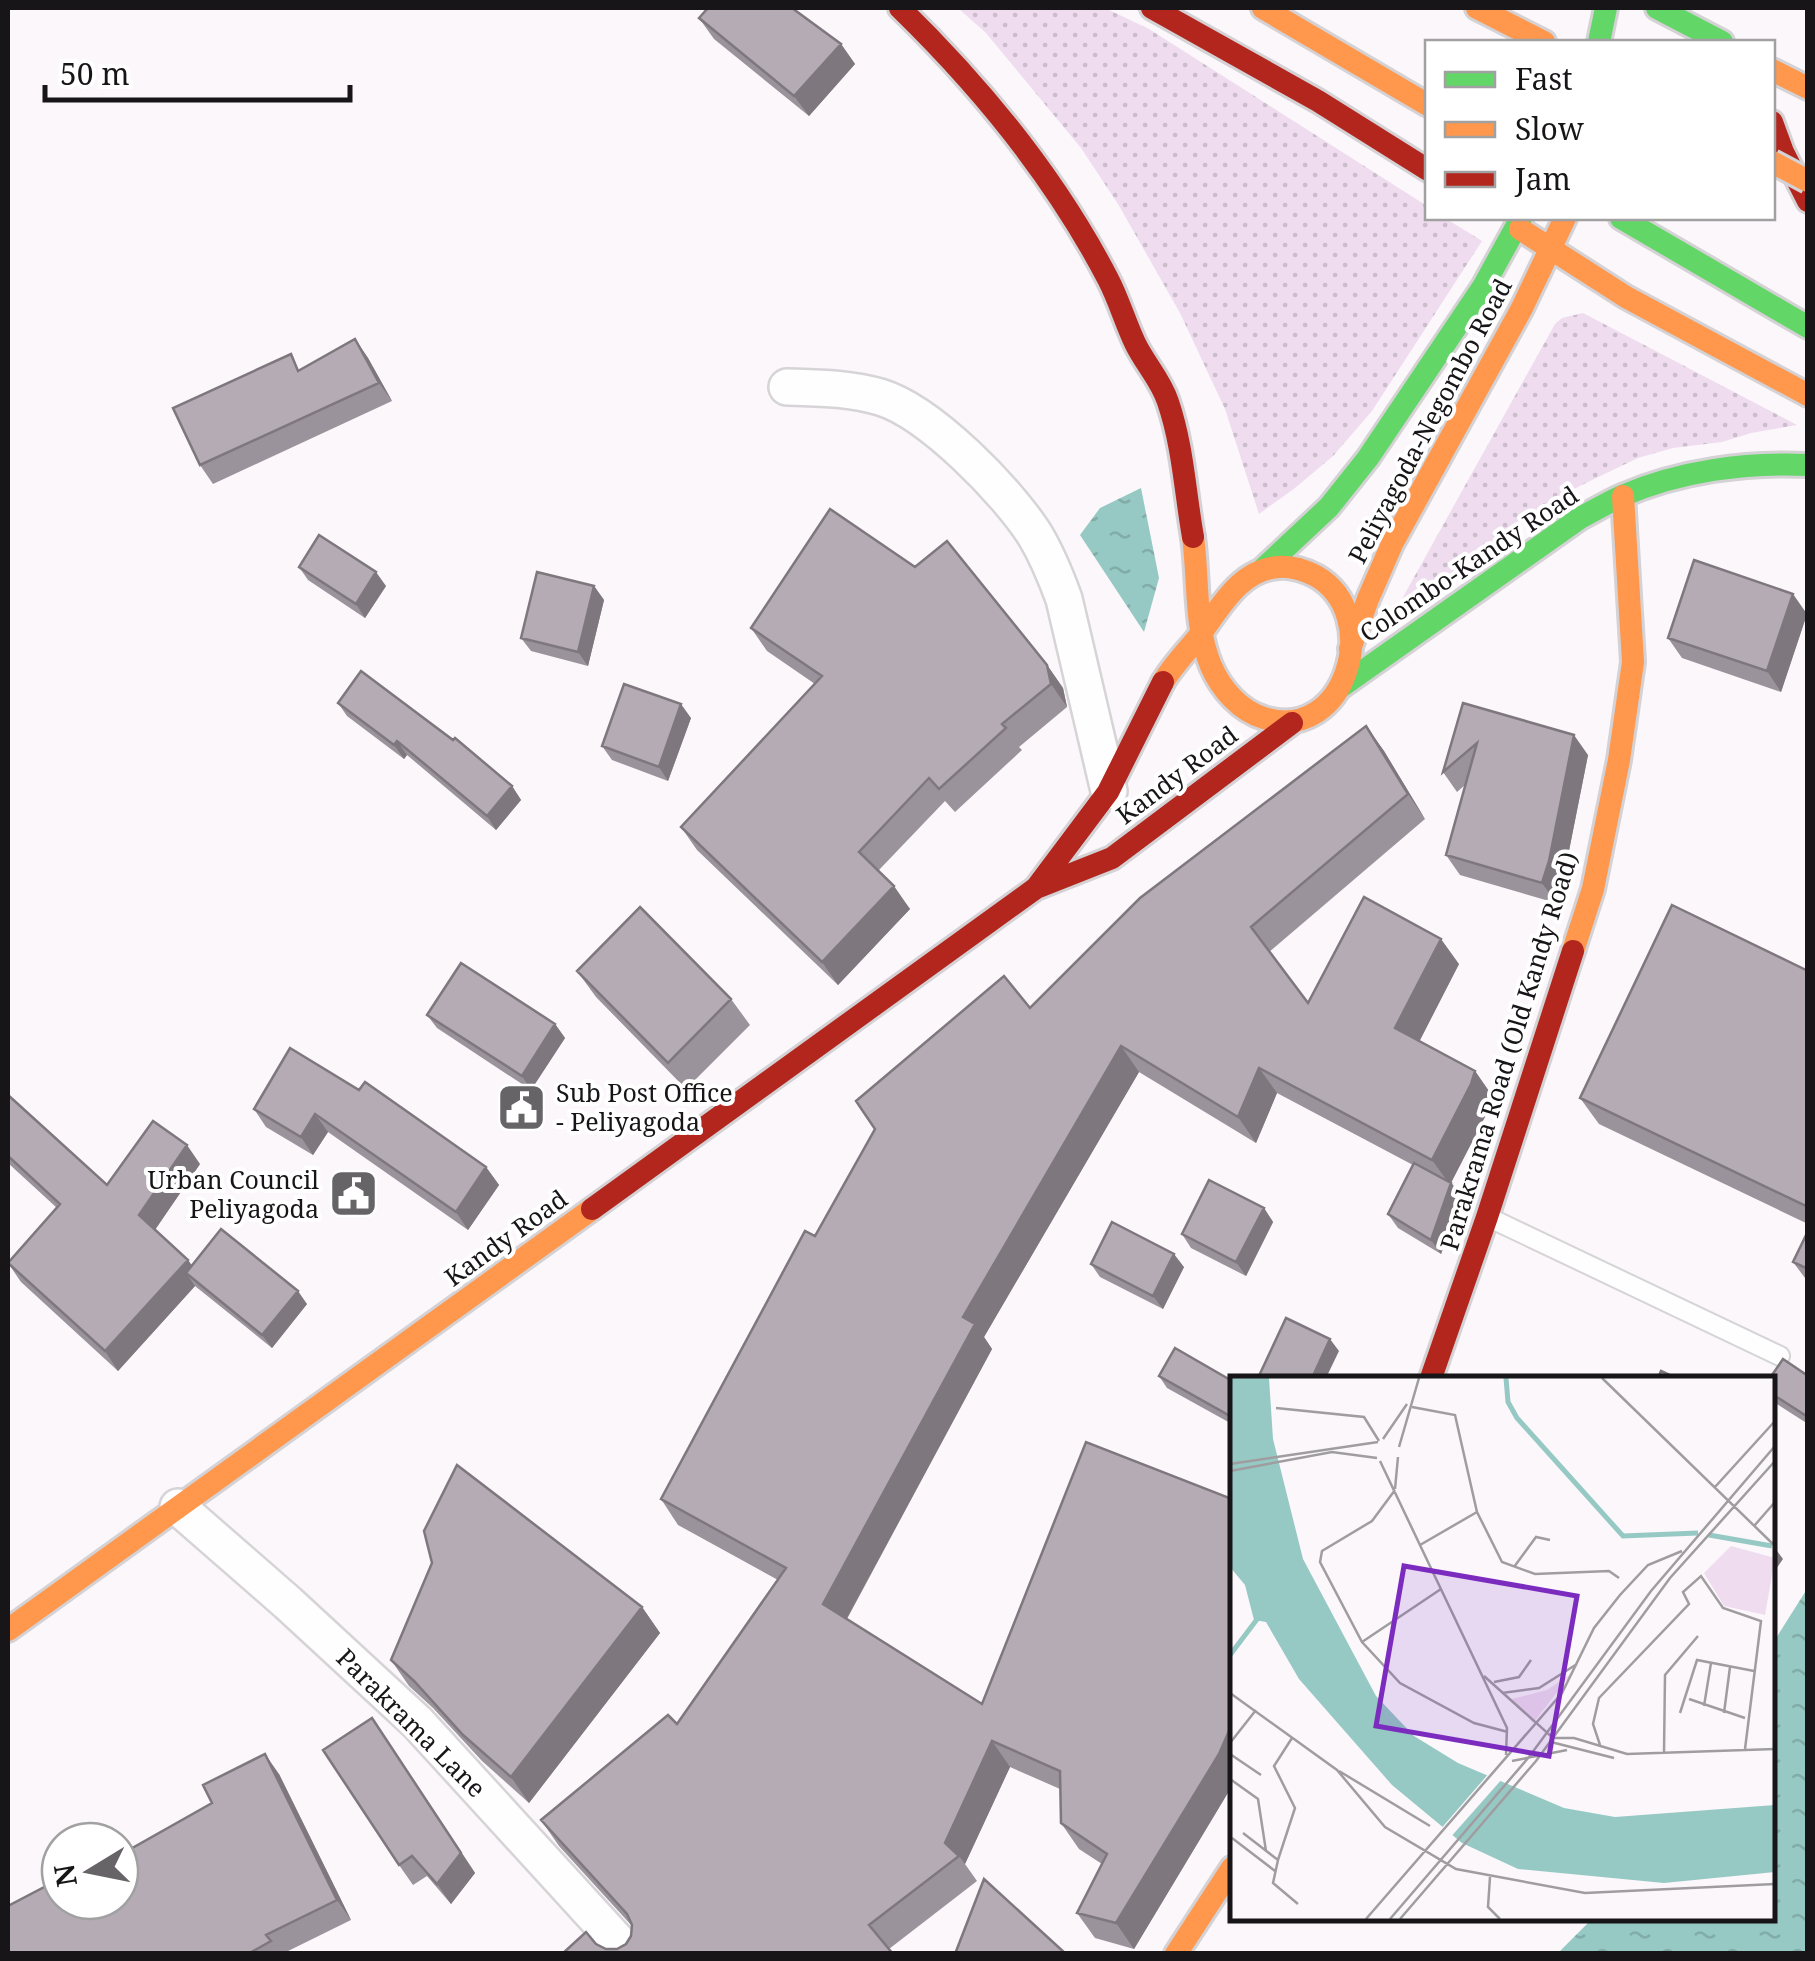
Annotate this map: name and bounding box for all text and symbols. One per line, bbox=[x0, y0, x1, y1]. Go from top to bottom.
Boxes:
scale bar bbox=[45, 40, 350, 102]
legend bbox=[1425, 40, 1775, 220]
text: 50 m bbox=[60, 53, 130, 94]
text: Fast bbox=[1515, 58, 1572, 99]
text: Slow bbox=[1515, 108, 1584, 149]
text: Jam bbox=[1514, 158, 1571, 199]
street label: Peliyagoda-Negombo Road bbox=[1339, 272, 1519, 569]
street label: Colombo-Kandy Road bbox=[1352, 477, 1584, 649]
street label: Kandy Road bbox=[1109, 717, 1244, 831]
street label: Parakrama Road (Old Kandy Road) bbox=[1431, 847, 1585, 1254]
place label: Sub Post Office - Peliyagoda bbox=[556, 1075, 733, 1138]
public building icon: Sub Post Office - Peliyagoda bbox=[495, 1081, 547, 1133]
place label: Urban Council Peliyagoda bbox=[147, 1162, 319, 1225]
public building icon: Urban Council Peliyagoda bbox=[328, 1168, 380, 1220]
street label: Kandy Road bbox=[437, 1181, 574, 1293]
inset map bbox=[1230, 1376, 1775, 1921]
street label: Parakrama Lane bbox=[330, 1640, 494, 1804]
north arrow bbox=[40, 1821, 140, 1921]
text: N bbox=[44, 1861, 85, 1890]

